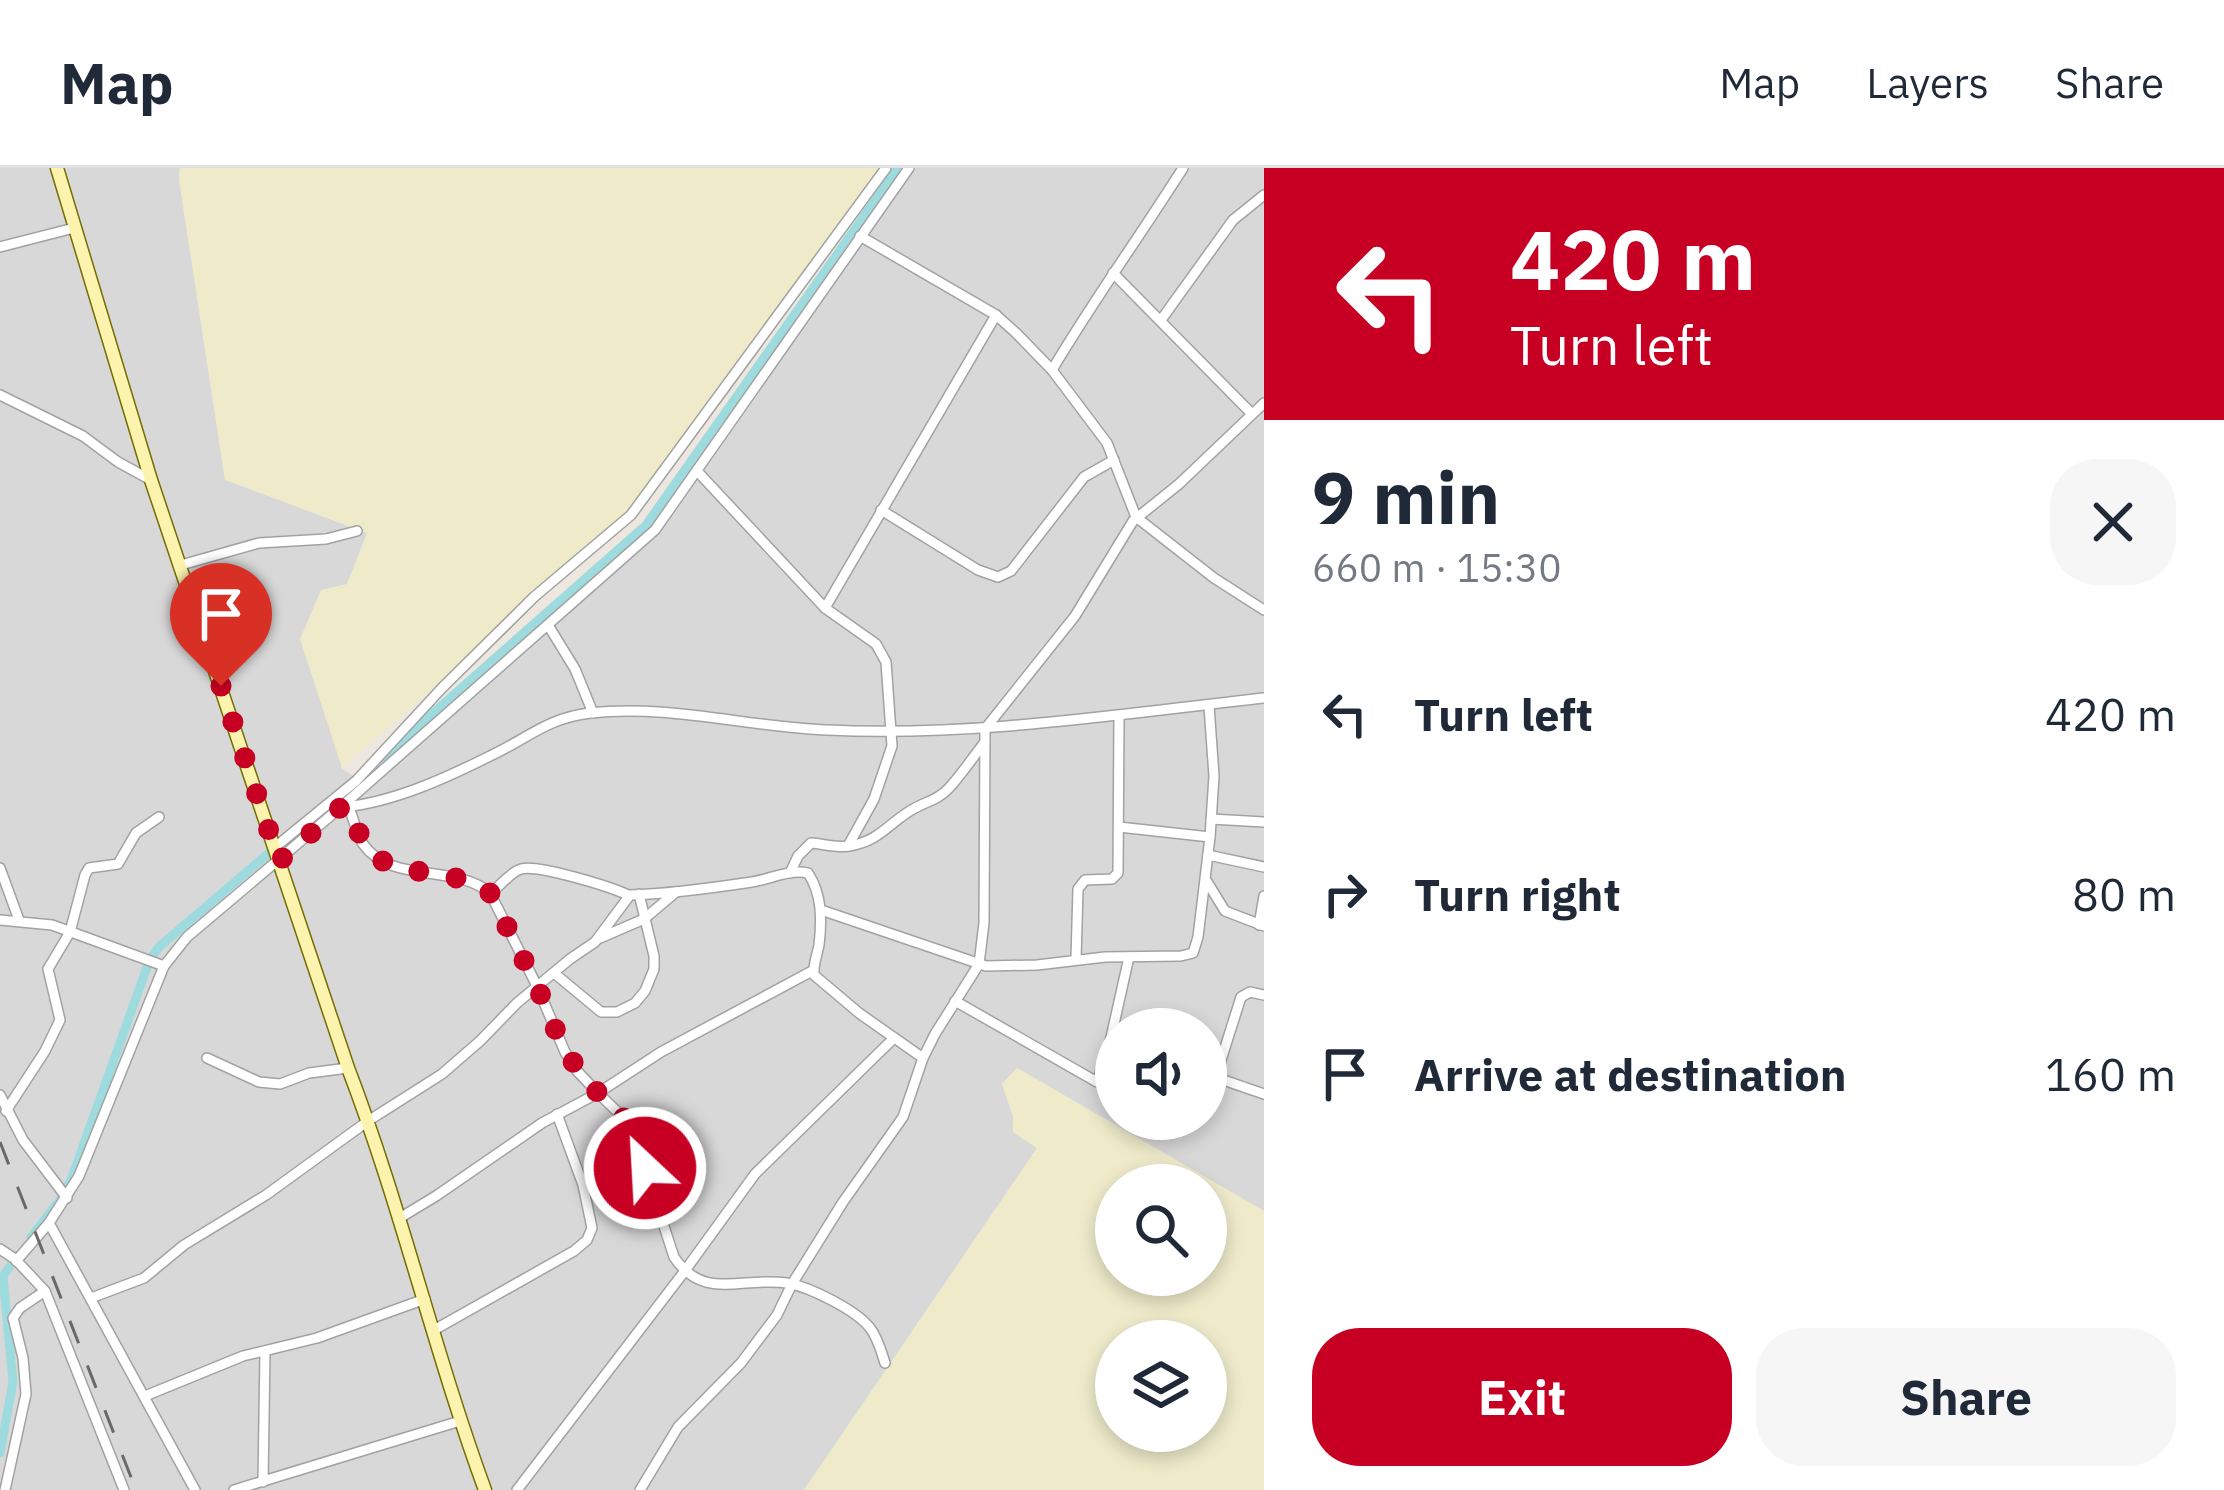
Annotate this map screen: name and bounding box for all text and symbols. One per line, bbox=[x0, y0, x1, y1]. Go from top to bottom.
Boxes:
text: Map bbox=[60, 46, 174, 120]
text: Map bbox=[1719, 55, 1800, 110]
text: Layers bbox=[1866, 55, 1989, 110]
text: Share bbox=[2055, 55, 2164, 110]
text: 420 m bbox=[1510, 204, 1756, 313]
icon: left bbox=[1312, 216, 1468, 372]
text: Turn left bbox=[1510, 310, 1713, 380]
text: 9 min bbox=[1312, 450, 1500, 544]
button: close bbox=[2050, 459, 2176, 585]
text: 660 m · 15:30 bbox=[1312, 542, 1562, 593]
pin bbox=[170, 563, 272, 686]
icon: arrive bbox=[188, 581, 254, 647]
icon: left bbox=[1312, 681, 1378, 747]
text: Turn left bbox=[1414, 685, 1593, 743]
text: 420 m bbox=[2045, 685, 2176, 743]
icon: right bbox=[1312, 861, 1378, 927]
text: Turn right bbox=[1414, 865, 1621, 923]
text: 80 m bbox=[2072, 865, 2176, 923]
map controls bbox=[1095, 1008, 1227, 1452]
button: sound bbox=[1095, 1008, 1227, 1140]
icon: arrive bbox=[1312, 1041, 1378, 1107]
text: Arrive at destination bbox=[1414, 1045, 1847, 1103]
text: 160 m bbox=[2045, 1045, 2176, 1103]
position arrow bbox=[582, 1105, 708, 1231]
button: search bbox=[1095, 1164, 1227, 1296]
button: layers bbox=[1095, 1320, 1227, 1452]
button: Exit bbox=[1312, 1328, 1732, 1466]
button: Share bbox=[1756, 1328, 2176, 1466]

